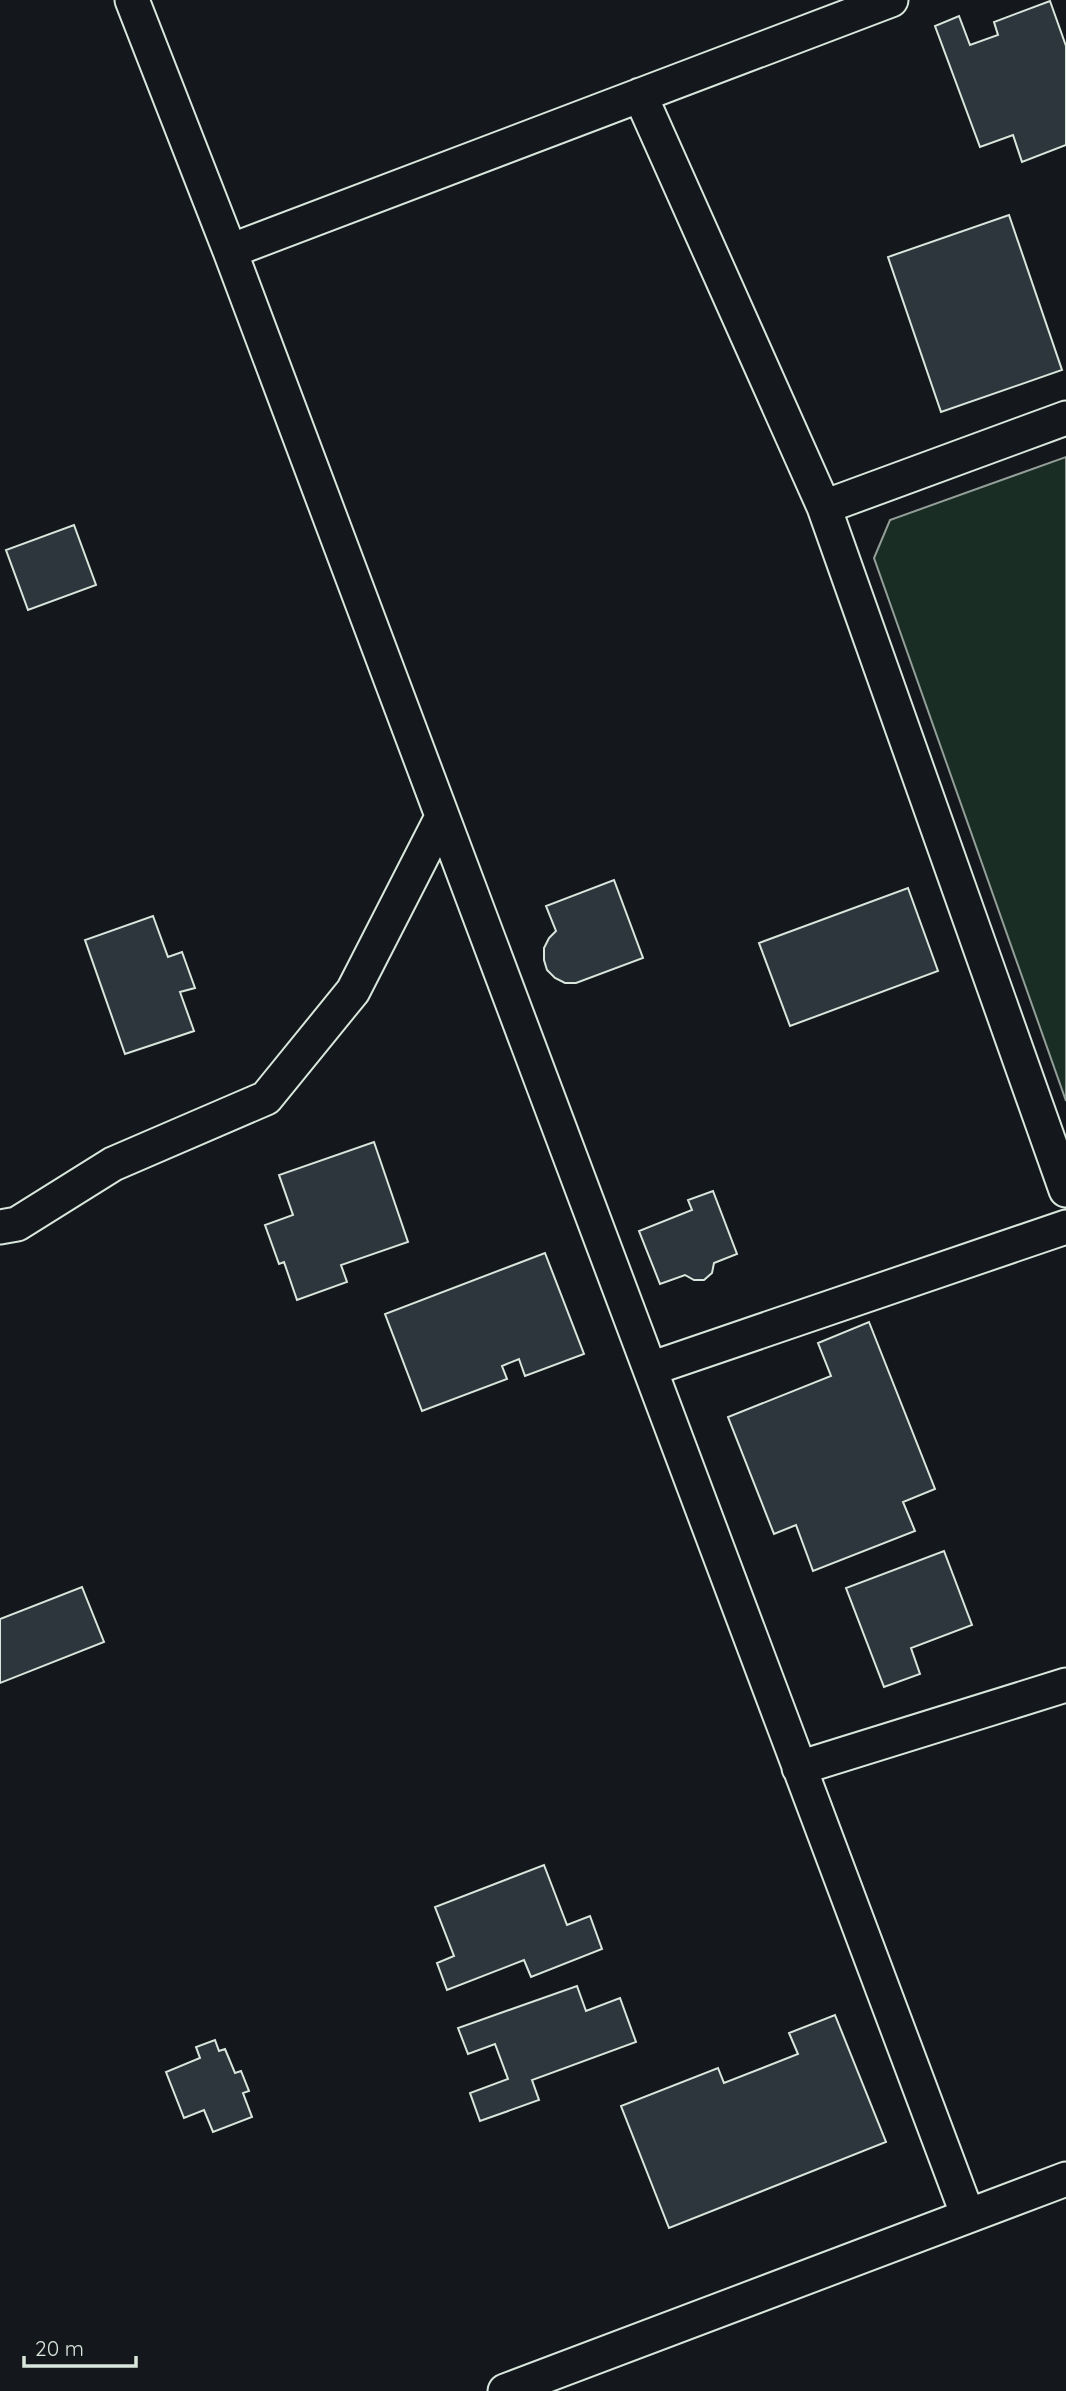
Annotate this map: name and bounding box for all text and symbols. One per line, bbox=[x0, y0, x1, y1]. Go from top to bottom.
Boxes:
scale bar bbox=[24, 2324, 136, 2368]
text: 20 m bbox=[35, 2335, 84, 2361]

